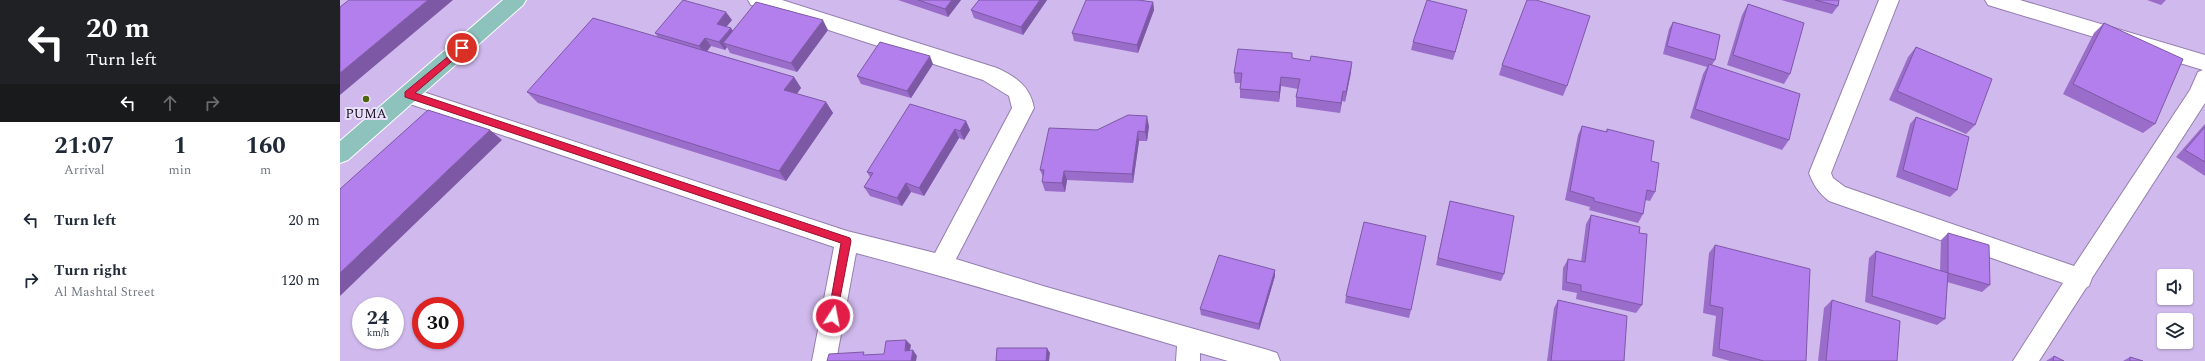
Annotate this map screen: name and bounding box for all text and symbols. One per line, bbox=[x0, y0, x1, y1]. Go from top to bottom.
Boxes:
text: 20 m bbox=[86, 7, 150, 50]
icon: left bbox=[20, 16, 72, 68]
pin bbox=[445, 31, 479, 65]
icon: arrive bbox=[451, 37, 473, 59]
text: Turn left bbox=[86, 46, 157, 73]
icon: left bbox=[117, 92, 139, 114]
icon: ahead bbox=[159, 92, 181, 114]
icon: right bbox=[201, 92, 223, 114]
marker: PUMA bbox=[361, 94, 371, 104]
place label: PUMA bbox=[346, 104, 387, 124]
text: 21:07 bbox=[54, 128, 114, 164]
text: 1 bbox=[173, 128, 187, 164]
text: 160 bbox=[245, 128, 286, 164]
text: Arrival bbox=[64, 160, 105, 180]
text: min bbox=[169, 160, 191, 180]
text: m bbox=[260, 160, 271, 180]
icon: left bbox=[20, 209, 42, 231]
text: Turn left bbox=[54, 209, 116, 232]
text: 20 m bbox=[288, 209, 320, 232]
text: Turn right bbox=[54, 259, 127, 282]
icon: right bbox=[20, 269, 42, 291]
text: 120 m bbox=[281, 269, 320, 292]
map controls bbox=[2157, 269, 2193, 349]
button: sound bbox=[2157, 269, 2193, 305]
text: Al Mashtal Street bbox=[54, 282, 155, 302]
position arrow bbox=[812, 295, 854, 337]
speed limit sign: 30 bbox=[412, 297, 464, 349]
text: 24 bbox=[367, 303, 389, 333]
button: layers bbox=[2157, 313, 2193, 349]
text: km/h bbox=[367, 325, 389, 341]

